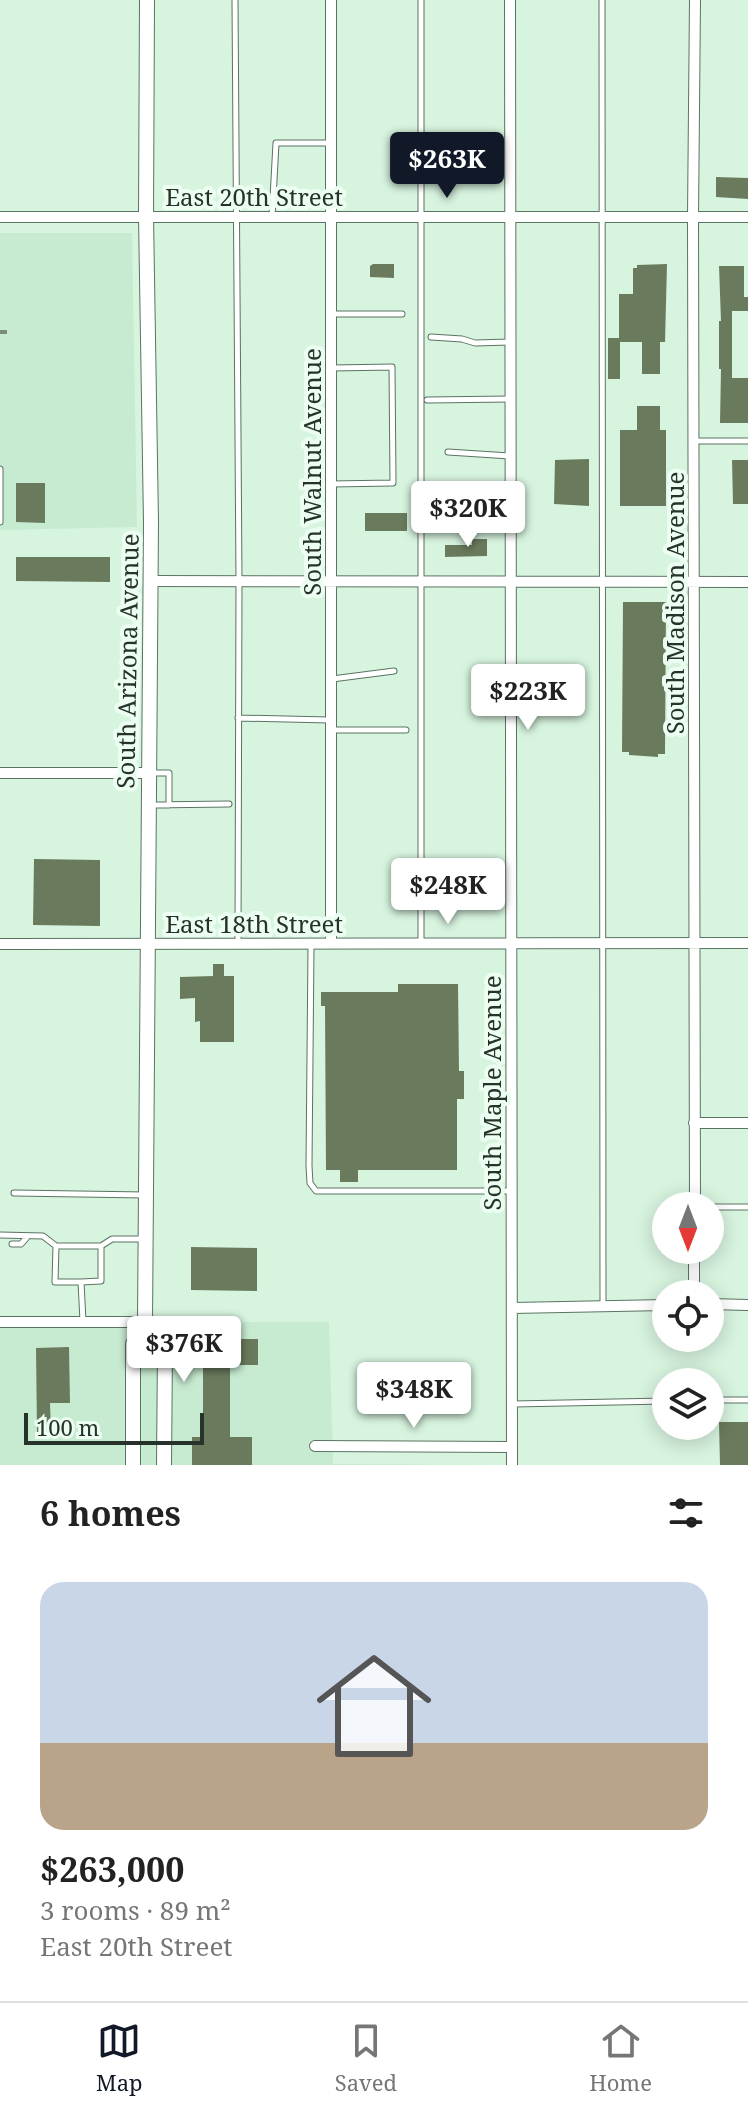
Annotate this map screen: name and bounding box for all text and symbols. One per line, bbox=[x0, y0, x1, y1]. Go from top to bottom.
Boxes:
pin: $263K bbox=[391, 132, 503, 200]
text: $263K bbox=[408, 140, 486, 176]
street label: East 20th Street bbox=[165, 180, 343, 213]
street label: South Walnut Avenue bbox=[295, 348, 328, 596]
street label: South Madison Avenue bbox=[658, 472, 691, 734]
pin: $320K bbox=[412, 481, 524, 549]
text: $320K bbox=[429, 489, 507, 525]
street label: South Arizona Avenue bbox=[108, 533, 146, 789]
pin: $223K bbox=[472, 664, 584, 732]
text: $223K bbox=[489, 672, 567, 708]
pin: $248K bbox=[392, 858, 504, 926]
text: $248K bbox=[409, 866, 487, 902]
street label: East 18th Street bbox=[165, 907, 343, 940]
street label: South Maple Avenue bbox=[475, 975, 508, 1211]
north arrow bbox=[652, 1192, 724, 1264]
map controls bbox=[652, 1192, 724, 1440]
button: locate bbox=[652, 1280, 724, 1352]
pin: $376K bbox=[128, 1316, 240, 1384]
text: $376K bbox=[145, 1324, 223, 1360]
pin: $348K bbox=[358, 1362, 470, 1430]
button: layers bbox=[652, 1368, 724, 1440]
text: $348K bbox=[375, 1370, 453, 1406]
scale bar bbox=[24, 1409, 204, 1445]
text: 100 m bbox=[36, 1412, 99, 1442]
text: 6 homes bbox=[40, 1490, 181, 1536]
icon: filters bbox=[664, 1491, 708, 1535]
icon: home bbox=[302, 1634, 446, 1778]
text: $263,000 bbox=[40, 1846, 184, 1892]
text: 3 rooms · 89 m² bbox=[40, 1892, 231, 1928]
text: East 20th Street bbox=[40, 1928, 232, 1964]
tab: Map bbox=[96, 2019, 143, 2097]
tab: Saved bbox=[335, 2019, 397, 2097]
tab: Home bbox=[589, 2019, 652, 2097]

